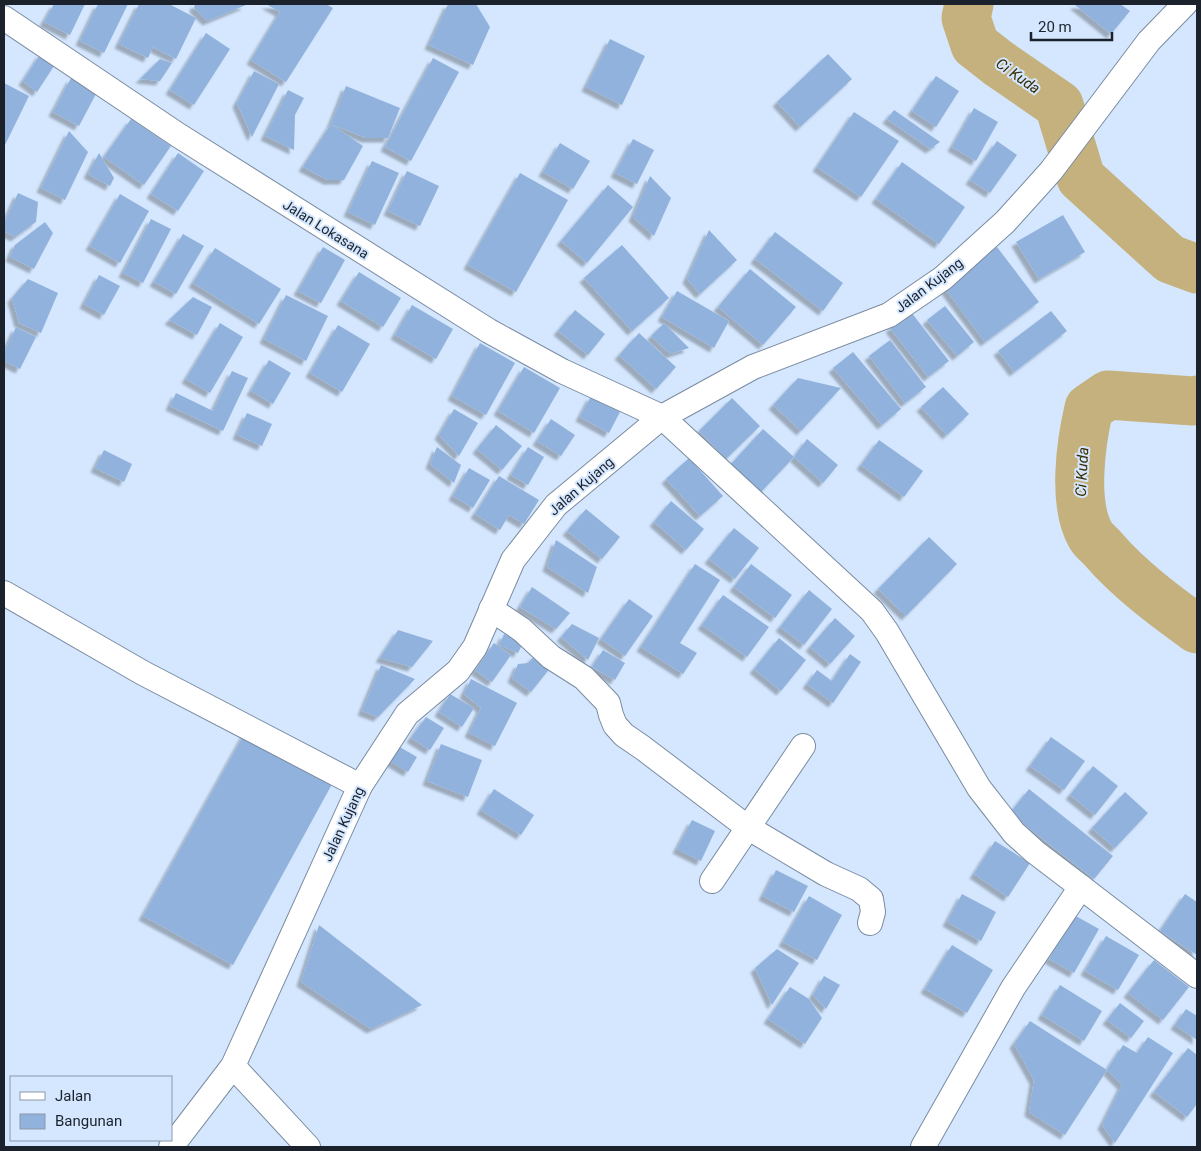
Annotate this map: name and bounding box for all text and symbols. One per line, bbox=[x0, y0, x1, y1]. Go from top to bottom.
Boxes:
scale bar bbox=[1031, 10, 1112, 42]
text: 20 m bbox=[1038, 18, 1072, 36]
water label: Ci Kuda bbox=[992, 54, 1044, 98]
street label: Jalan Lokasana bbox=[280, 196, 372, 262]
street label: Jalan Kujang bbox=[892, 254, 966, 316]
water label: Ci Kuda bbox=[1072, 447, 1092, 497]
street label: Jalan Kujang bbox=[545, 454, 617, 518]
street label: Jalan Kujang bbox=[319, 784, 367, 864]
legend bbox=[10, 1076, 172, 1141]
text: Jalan bbox=[55, 1087, 92, 1105]
text: Bangunan bbox=[55, 1112, 122, 1130]

